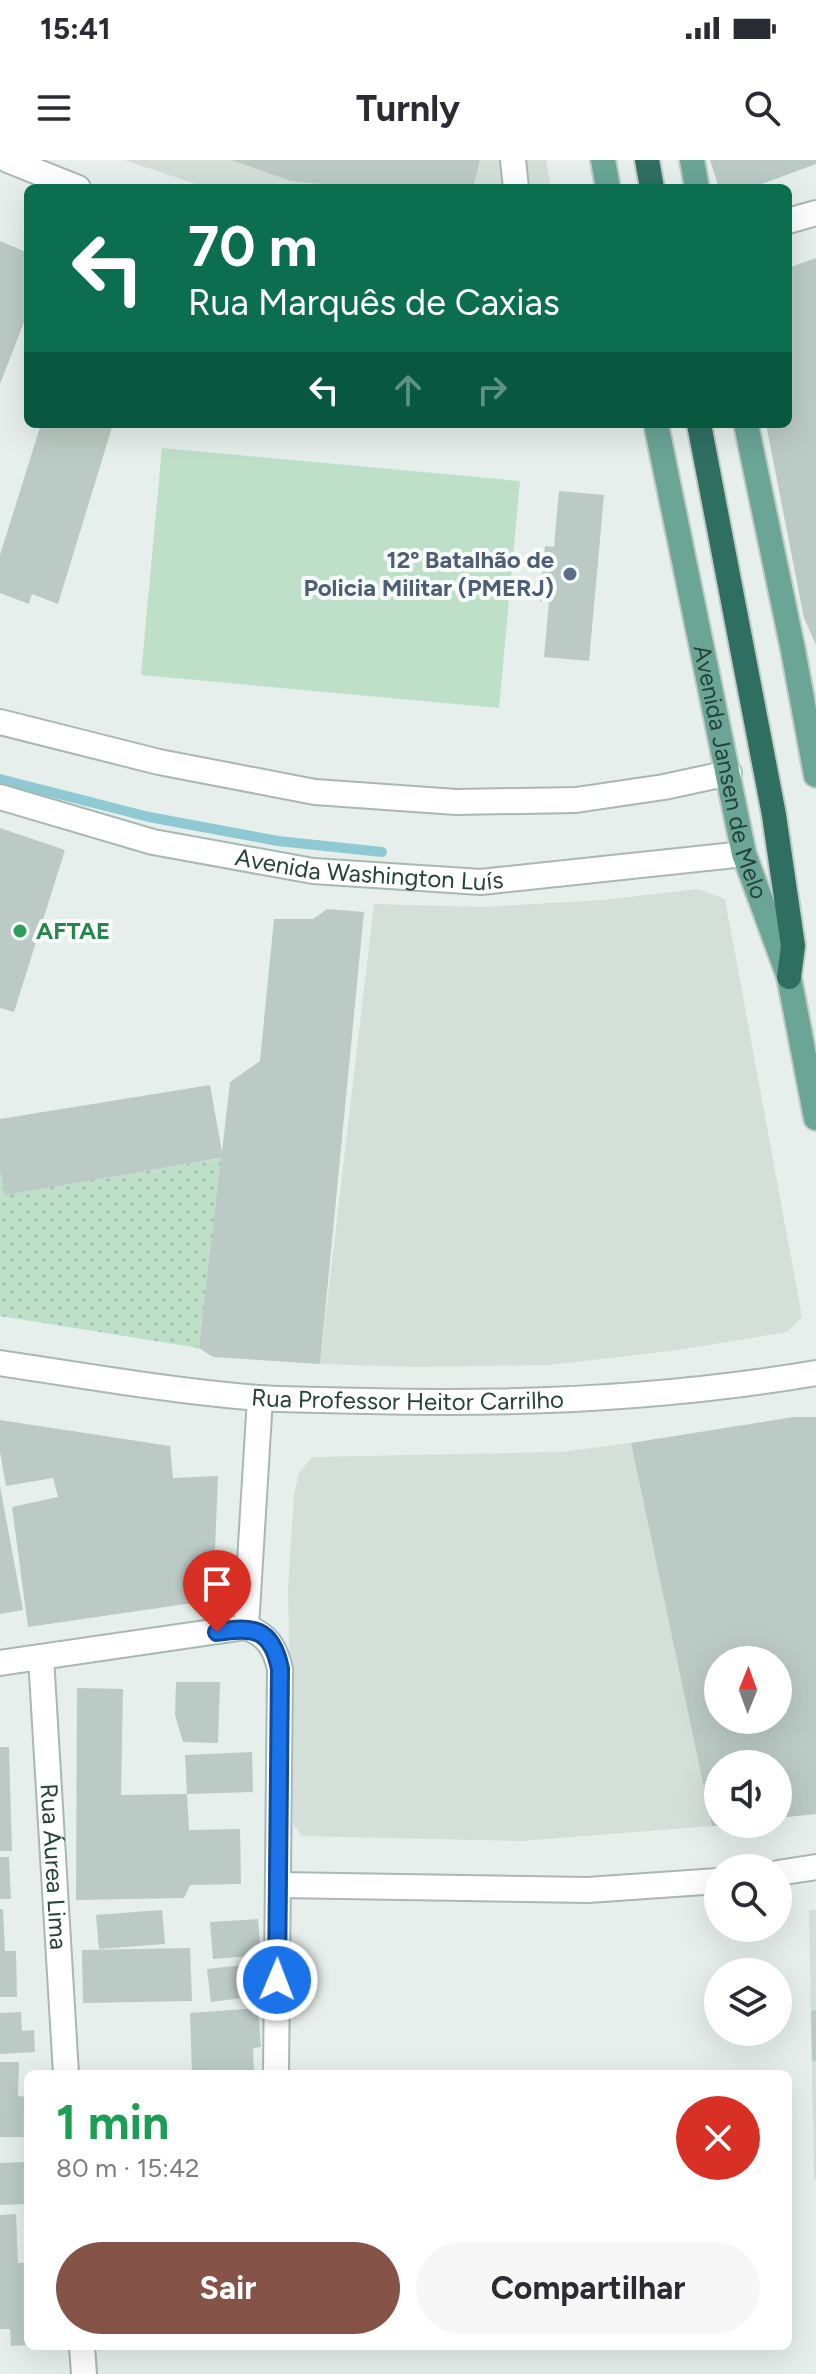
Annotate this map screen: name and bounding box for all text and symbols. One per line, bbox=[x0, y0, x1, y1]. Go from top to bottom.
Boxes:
text: 15:41 bbox=[40, 10, 111, 47]
icon: menu bbox=[32, 86, 76, 130]
icon: search bbox=[740, 86, 784, 130]
text: Turnly bbox=[356, 87, 460, 130]
text: 70 m bbox=[188, 213, 318, 280]
icon: left bbox=[56, 216, 160, 320]
text: Rua Marquês de Caxias bbox=[188, 281, 560, 324]
icon: left bbox=[302, 368, 346, 412]
icon: ahead bbox=[386, 368, 430, 412]
icon: right bbox=[470, 368, 514, 412]
place label: 12º Batalhão de Policia Militar (PMERJ) bbox=[303, 545, 554, 602]
marker: 12º Batalhão de Policia Militar (PMERJ) bbox=[561, 565, 579, 583]
street label: Avenida Jansen de Melo bbox=[688, 642, 774, 903]
street label: Avenida Washington Luís bbox=[233, 842, 505, 896]
place label: AFTAE bbox=[36, 916, 110, 945]
marker: AFTAE bbox=[11, 922, 29, 940]
street label: Rua Professor Heitor Carrilho bbox=[250, 1382, 564, 1416]
pin bbox=[183, 1550, 251, 1632]
icon: arrive bbox=[195, 1562, 239, 1606]
north arrow bbox=[704, 1646, 792, 1734]
map controls bbox=[704, 1646, 792, 2046]
button: sound bbox=[704, 1750, 792, 1838]
street label: Rua Áurea Lima bbox=[35, 1783, 74, 1951]
button: search bbox=[704, 1854, 792, 1942]
position arrow bbox=[235, 1938, 319, 2022]
button: layers bbox=[704, 1958, 792, 2046]
text: 1 min bbox=[56, 2093, 169, 2151]
button: close bbox=[676, 2096, 760, 2180]
text: 80 m · 15:42 bbox=[56, 2152, 200, 2184]
button: Sair bbox=[56, 2242, 400, 2334]
button: Compartilhar bbox=[416, 2242, 760, 2334]

